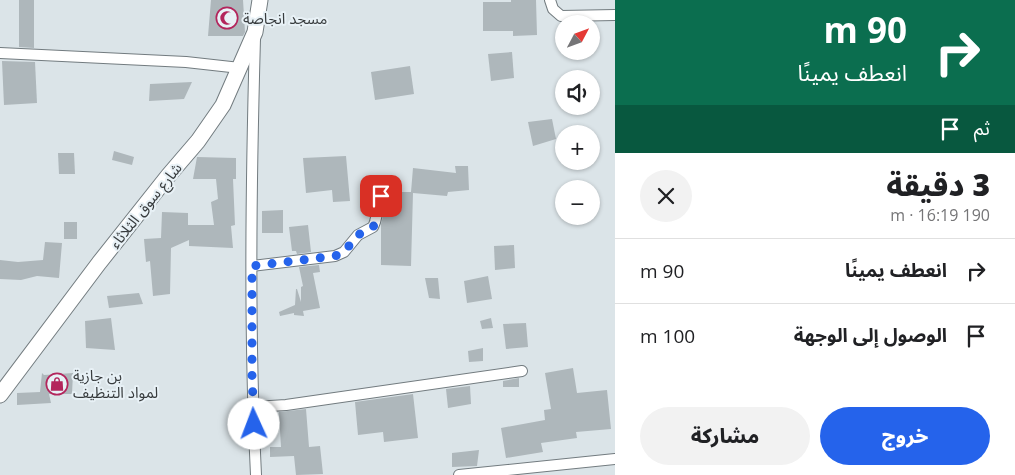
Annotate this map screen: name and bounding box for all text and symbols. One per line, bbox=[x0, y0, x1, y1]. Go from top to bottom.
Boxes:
mosque icon: مسجد انجاصة bbox=[215, 6, 239, 30]
text: 90 m bbox=[824, 6, 907, 53]
place label: مسجد انجاصة bbox=[243, 8, 327, 28]
north arrow bbox=[555, 15, 600, 60]
map controls bbox=[555, 15, 600, 225]
icon: right bbox=[925, 20, 990, 85]
text: انعطف يمينًا bbox=[797, 57, 907, 87]
button: sound bbox=[555, 70, 600, 115]
icon: arrive bbox=[936, 115, 964, 143]
text: ثم bbox=[974, 115, 990, 141]
button: + bbox=[555, 125, 600, 170]
street label: شارع سوق الثلاثاء bbox=[104, 158, 188, 254]
text: 3 دقيقة bbox=[886, 164, 990, 205]
button: close bbox=[640, 170, 692, 222]
pin bbox=[360, 175, 402, 217]
button: − bbox=[555, 180, 600, 225]
icon: arrive bbox=[367, 182, 395, 210]
text: 190 m · 16:19 bbox=[890, 204, 990, 226]
text: انعطف يمينًا bbox=[845, 257, 947, 283]
icon: right bbox=[962, 257, 990, 285]
text: 90 m bbox=[640, 258, 684, 284]
text: الوصول إلى الوجهة bbox=[794, 322, 947, 348]
icon: arrive bbox=[962, 322, 990, 350]
text: 100 m bbox=[640, 323, 695, 349]
place label: بن جازية لمواد التنظيف bbox=[73, 365, 158, 402]
shop icon: بن جازية لمواد التنظيف bbox=[45, 372, 69, 396]
position arrow bbox=[227, 397, 279, 449]
button: مشاركة bbox=[640, 407, 810, 465]
button: خروج bbox=[820, 407, 990, 465]

